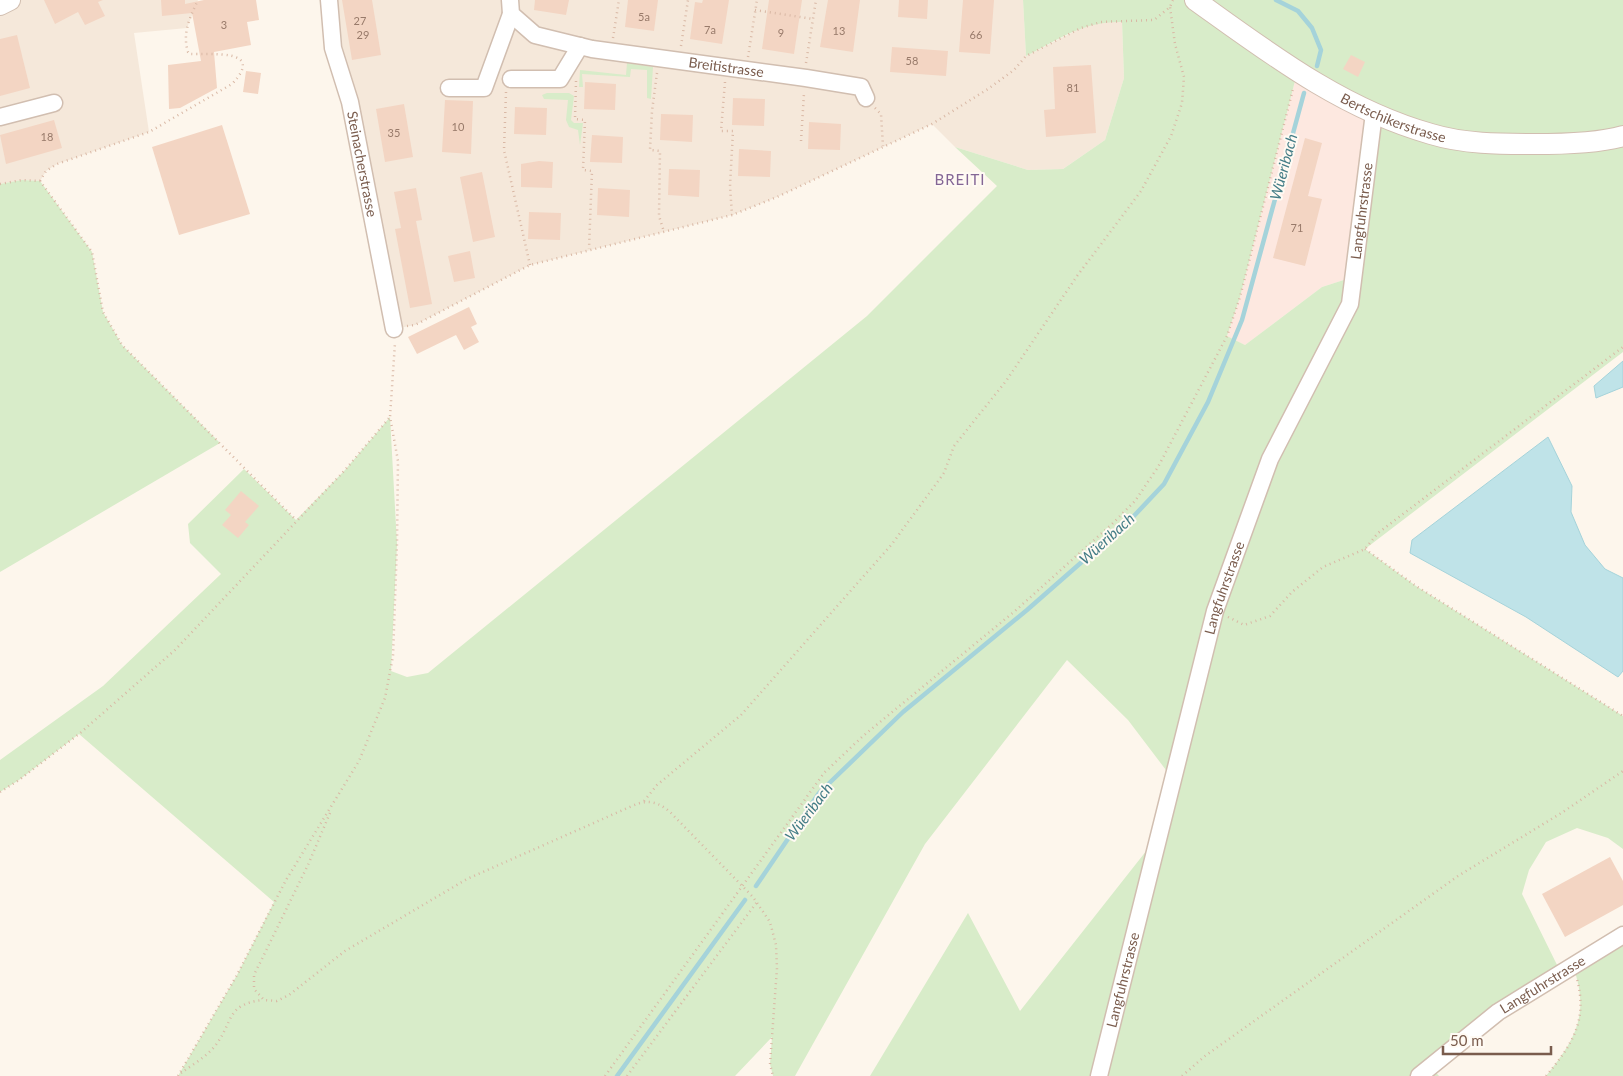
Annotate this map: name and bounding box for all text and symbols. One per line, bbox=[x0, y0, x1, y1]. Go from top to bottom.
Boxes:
house number: 5a bbox=[638, 10, 650, 23]
house number: 27 bbox=[354, 14, 366, 27]
house number: 3 bbox=[221, 18, 227, 31]
house number: 7a bbox=[704, 23, 716, 36]
house number: 13 bbox=[833, 24, 845, 37]
house number: 9 bbox=[778, 26, 784, 39]
house number: 29 bbox=[357, 28, 369, 41]
house number: 66 bbox=[970, 28, 982, 41]
street label: Breitistrasse bbox=[688, 53, 765, 80]
house number: 58 bbox=[906, 54, 918, 67]
house number: 81 bbox=[1067, 81, 1079, 94]
street label: Bertschikerstrasse bbox=[1338, 89, 1448, 146]
street label: Steinacherstrasse bbox=[344, 110, 381, 218]
house number: 10 bbox=[452, 120, 465, 133]
house number: 35 bbox=[388, 126, 400, 139]
house number: 18 bbox=[41, 130, 53, 143]
water label: Wüeribach bbox=[1266, 132, 1301, 202]
street label: Langfuhrstrasse bbox=[1347, 162, 1376, 260]
district label: BREITI bbox=[934, 170, 986, 188]
house number: 71 bbox=[1291, 221, 1303, 234]
water label: Wüeribach bbox=[1075, 509, 1138, 568]
street label: Langfuhrstrasse bbox=[1200, 539, 1248, 636]
water label: Wüeribach bbox=[781, 779, 836, 844]
street label: Langfuhrstrasse bbox=[1102, 930, 1143, 1029]
street label: Langfuhrstrasse bbox=[1496, 951, 1588, 1017]
scale bar bbox=[1443, 1024, 1550, 1056]
text: 50 m bbox=[1450, 1031, 1484, 1049]

